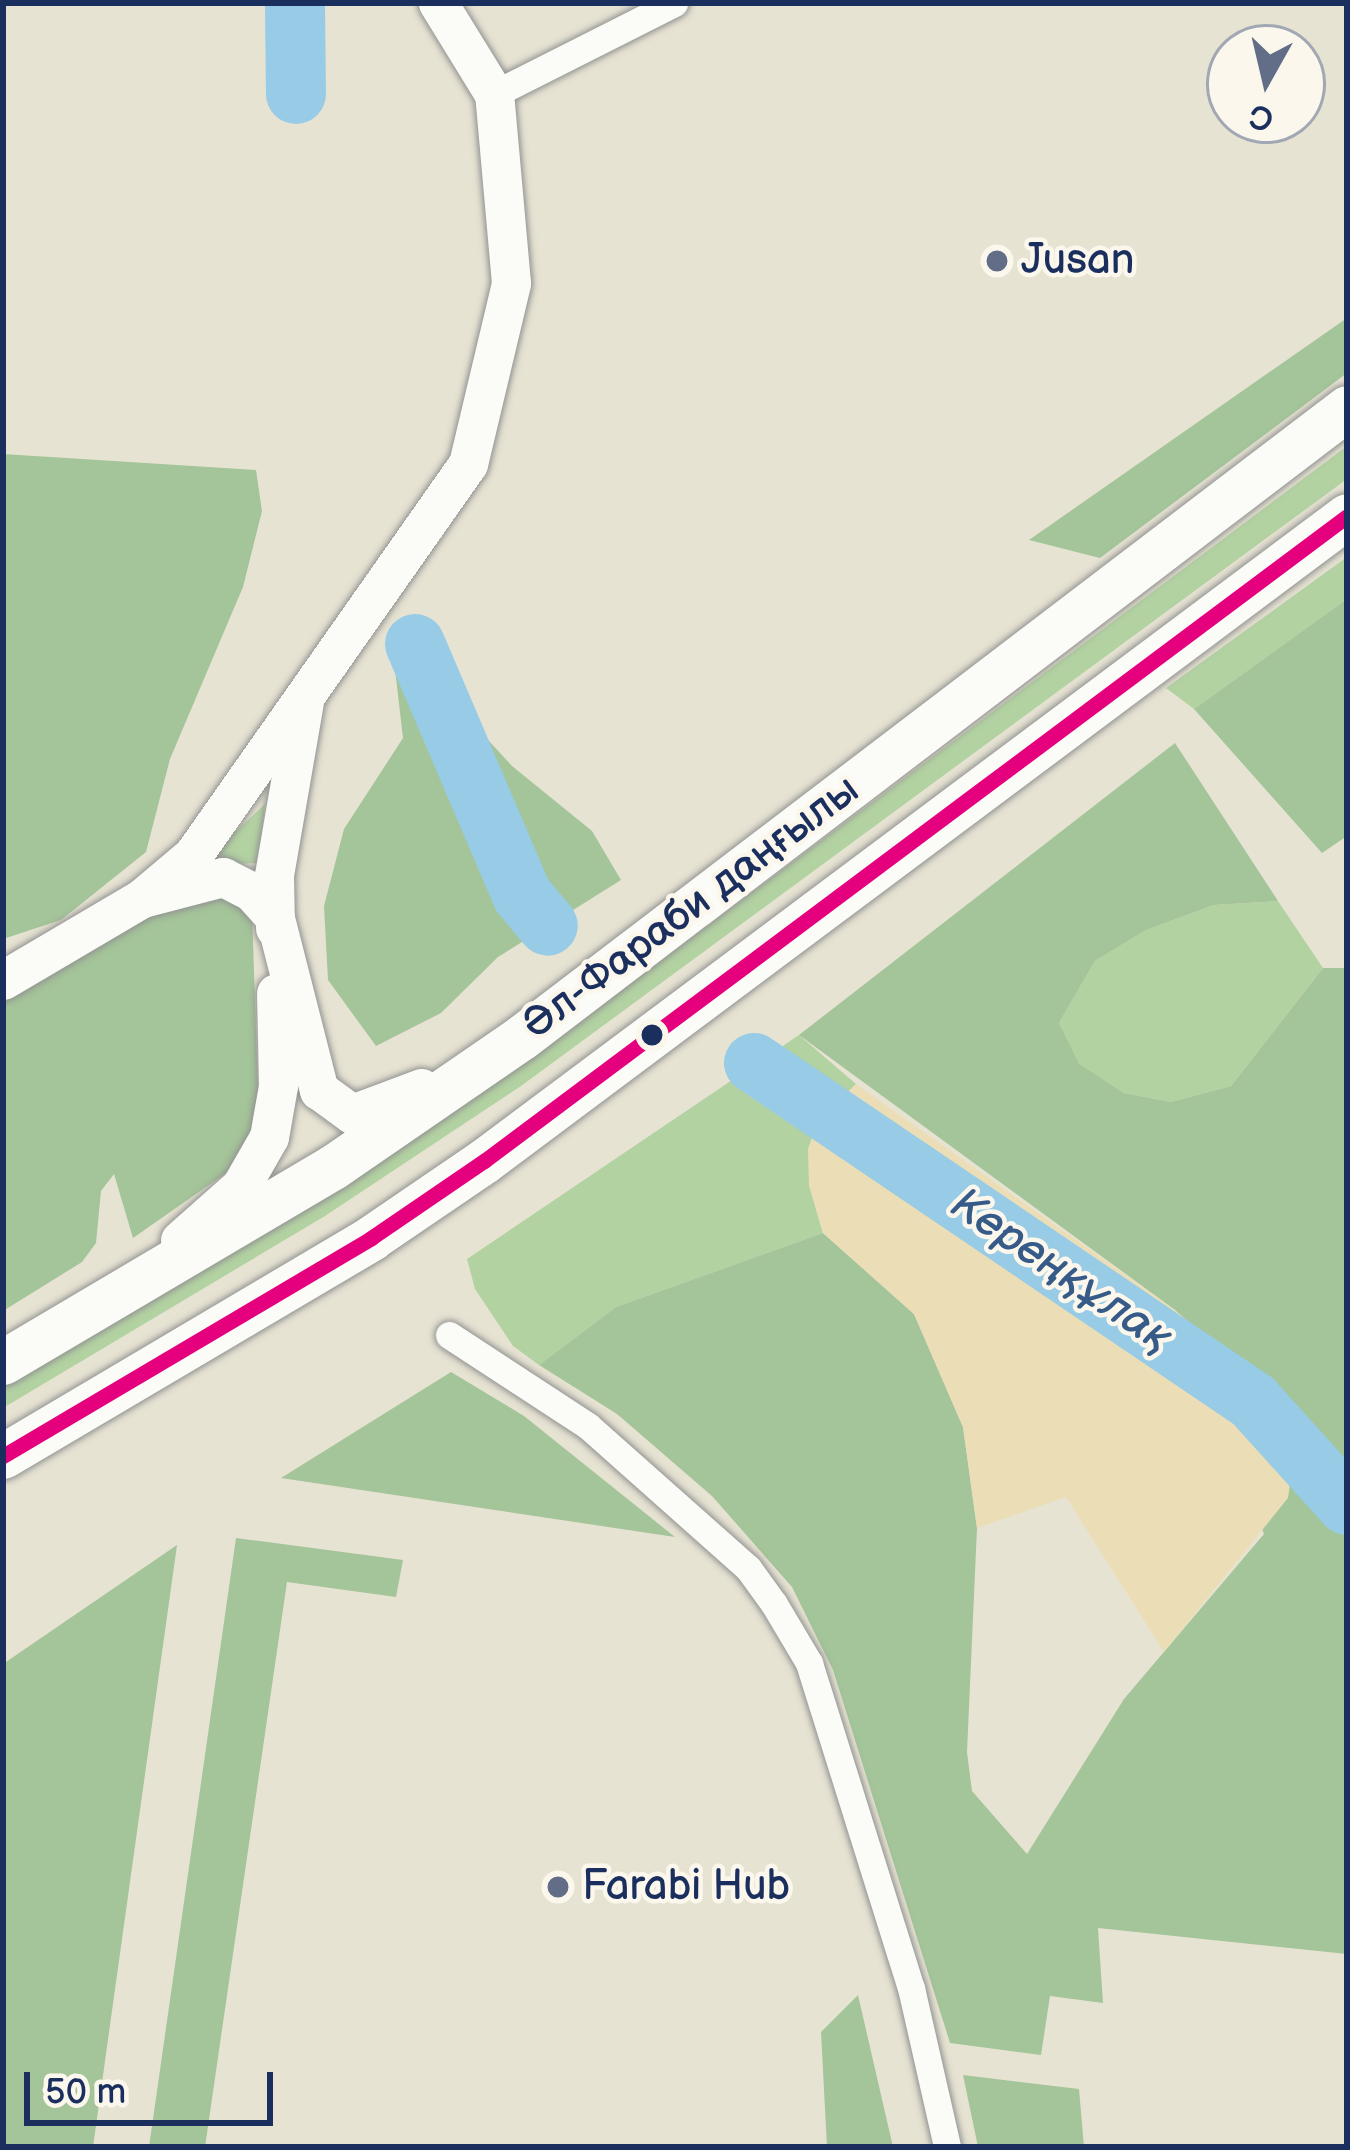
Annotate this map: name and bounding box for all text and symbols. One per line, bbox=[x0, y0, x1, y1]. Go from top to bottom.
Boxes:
north arrow bbox=[1206, 24, 1326, 144]
text: С bbox=[1247, 95, 1276, 138]
place label: Jusan bbox=[1021, 236, 1134, 286]
marker: Jusan bbox=[984, 248, 1010, 274]
street label: Әл-Фараби даңғылы bbox=[513, 765, 869, 1051]
unlabelled marker bbox=[641, 1024, 663, 1046]
water label: Кереңқұлақ bbox=[940, 1177, 1182, 1365]
place label: Farabi Hub bbox=[582, 1862, 790, 1912]
marker: Farabi Hub bbox=[545, 1874, 571, 1900]
scale bar bbox=[30, 2048, 279, 2122]
text: 50 m bbox=[45, 2071, 126, 2114]

